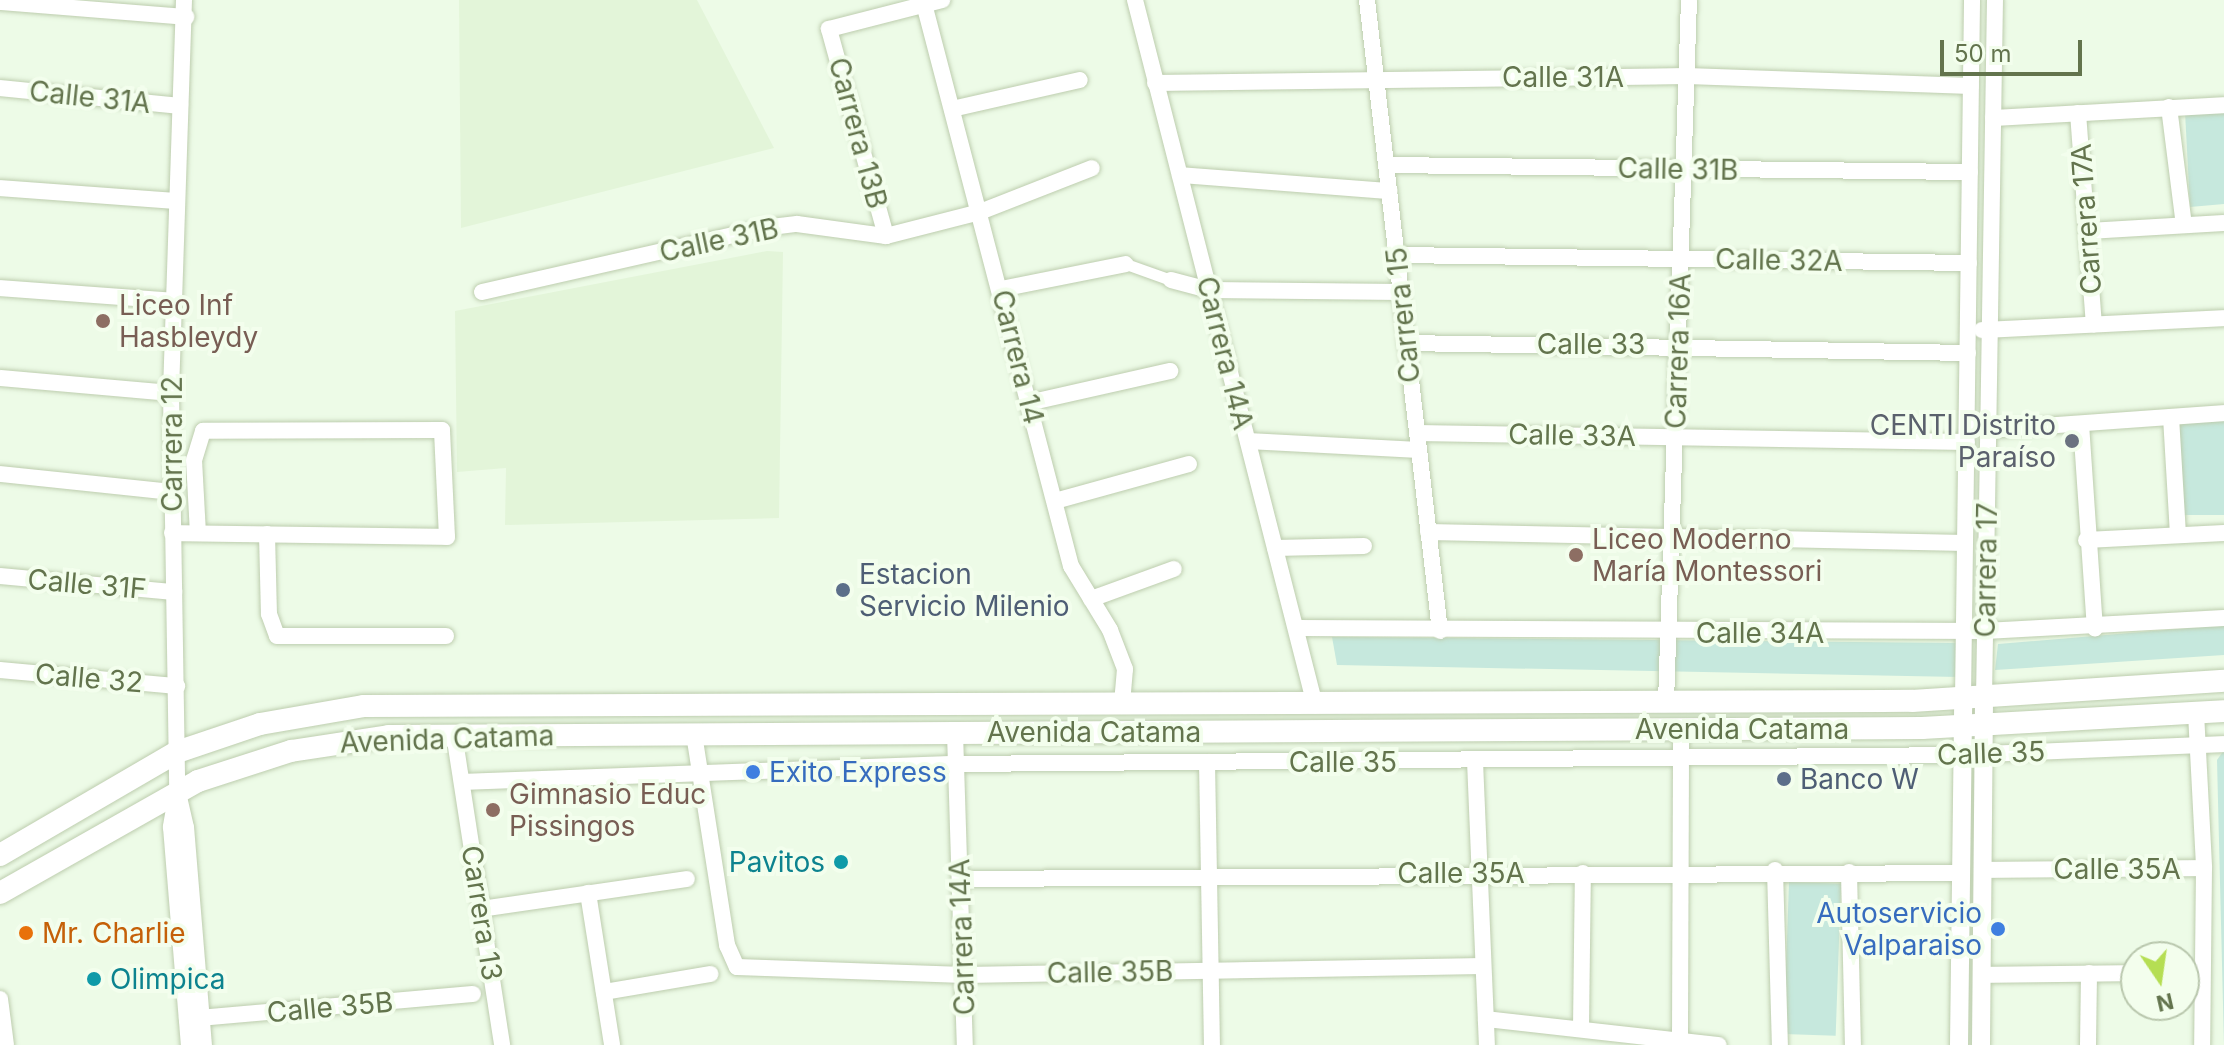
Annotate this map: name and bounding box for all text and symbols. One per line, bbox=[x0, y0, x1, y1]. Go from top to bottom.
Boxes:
scale bar bbox=[1944, 24, 2086, 74]
text: 50 m bbox=[1954, 39, 2012, 68]
street label: Carrera 13B bbox=[822, 54, 894, 212]
street label: Calle 31A bbox=[1502, 60, 1624, 94]
street label: Calle 31A bbox=[28, 74, 152, 120]
street label: Carrera 17A bbox=[2064, 142, 2108, 296]
street label: Calle 31B bbox=[1617, 151, 1739, 187]
street label: Calle 31B bbox=[656, 211, 782, 269]
street label: Calle 32A bbox=[1715, 242, 1843, 278]
street label: Carrera 15 bbox=[1379, 246, 1427, 384]
street label: Carrera 14A bbox=[1190, 273, 1260, 433]
street label: Carrera 16A bbox=[1658, 273, 1698, 429]
street label: Carrera 14 bbox=[985, 286, 1051, 428]
place label: Liceo Inf Hasbleydy bbox=[119, 288, 258, 354]
marker: Liceo Inf Hasbleydy bbox=[94, 312, 112, 330]
street label: Calle 33 bbox=[1537, 327, 1645, 361]
street label: Carrera 12 bbox=[155, 376, 189, 512]
place label: CENTI Distrito Paraíso bbox=[1870, 408, 2056, 474]
street label: Calle 33A bbox=[1508, 417, 1636, 453]
marker: CENTI Distrito Paraíso bbox=[2063, 432, 2081, 450]
street label: Carrera 17 bbox=[1968, 502, 2004, 638]
place label: Liceo Moderno María Montessori bbox=[1592, 522, 1822, 588]
marker: Liceo Moderno María Montessori bbox=[1567, 546, 1585, 564]
place label: Estacion Servicio Milenio bbox=[859, 557, 1070, 623]
street label: Calle 31F bbox=[26, 562, 148, 606]
marker: Estacion Servicio Milenio bbox=[834, 581, 852, 599]
street label: Calle 34A bbox=[1696, 616, 1824, 650]
street label: Calle 32 bbox=[34, 657, 144, 699]
street label: Avenida Catama bbox=[1635, 712, 1849, 746]
street label: Avenida Catama bbox=[987, 715, 1201, 749]
street label: Avenida Catama bbox=[339, 718, 555, 760]
street label: Calle 35 bbox=[1936, 734, 2046, 772]
street label: Calle 35 bbox=[1289, 745, 1397, 779]
place label: Exito Express bbox=[769, 755, 947, 789]
place label: Banco W bbox=[1800, 762, 1919, 796]
marker: Exito Express bbox=[744, 763, 762, 781]
marker: Banco W bbox=[1775, 770, 1793, 788]
place label: Gimnasio Educ Pissingos bbox=[509, 777, 706, 843]
marker: Gimnasio Educ Pissingos bbox=[484, 801, 502, 819]
street label: Carrera 13 bbox=[455, 843, 509, 983]
place label: Pavitos bbox=[729, 845, 825, 879]
street label: Calle 35A bbox=[2053, 852, 2181, 886]
marker: Pavitos bbox=[832, 853, 850, 871]
street label: Calle 35A bbox=[1397, 856, 1525, 890]
street label: Carrera 14A bbox=[942, 858, 982, 1016]
place label: Autoservicio Valparaiso bbox=[1816, 896, 1982, 962]
place label: Mr. Charlie bbox=[42, 916, 186, 950]
marker: Autoservicio Valparaiso bbox=[1989, 920, 2007, 938]
marker: Mr. Charlie bbox=[17, 924, 35, 942]
north arrow bbox=[2120, 941, 2200, 1021]
street label: Calle 35B bbox=[1046, 954, 1174, 990]
place label: Olimpica bbox=[110, 962, 225, 996]
marker: Olimpica bbox=[85, 970, 103, 988]
street label: Calle 35B bbox=[265, 985, 395, 1029]
text: N bbox=[2154, 988, 2176, 1017]

